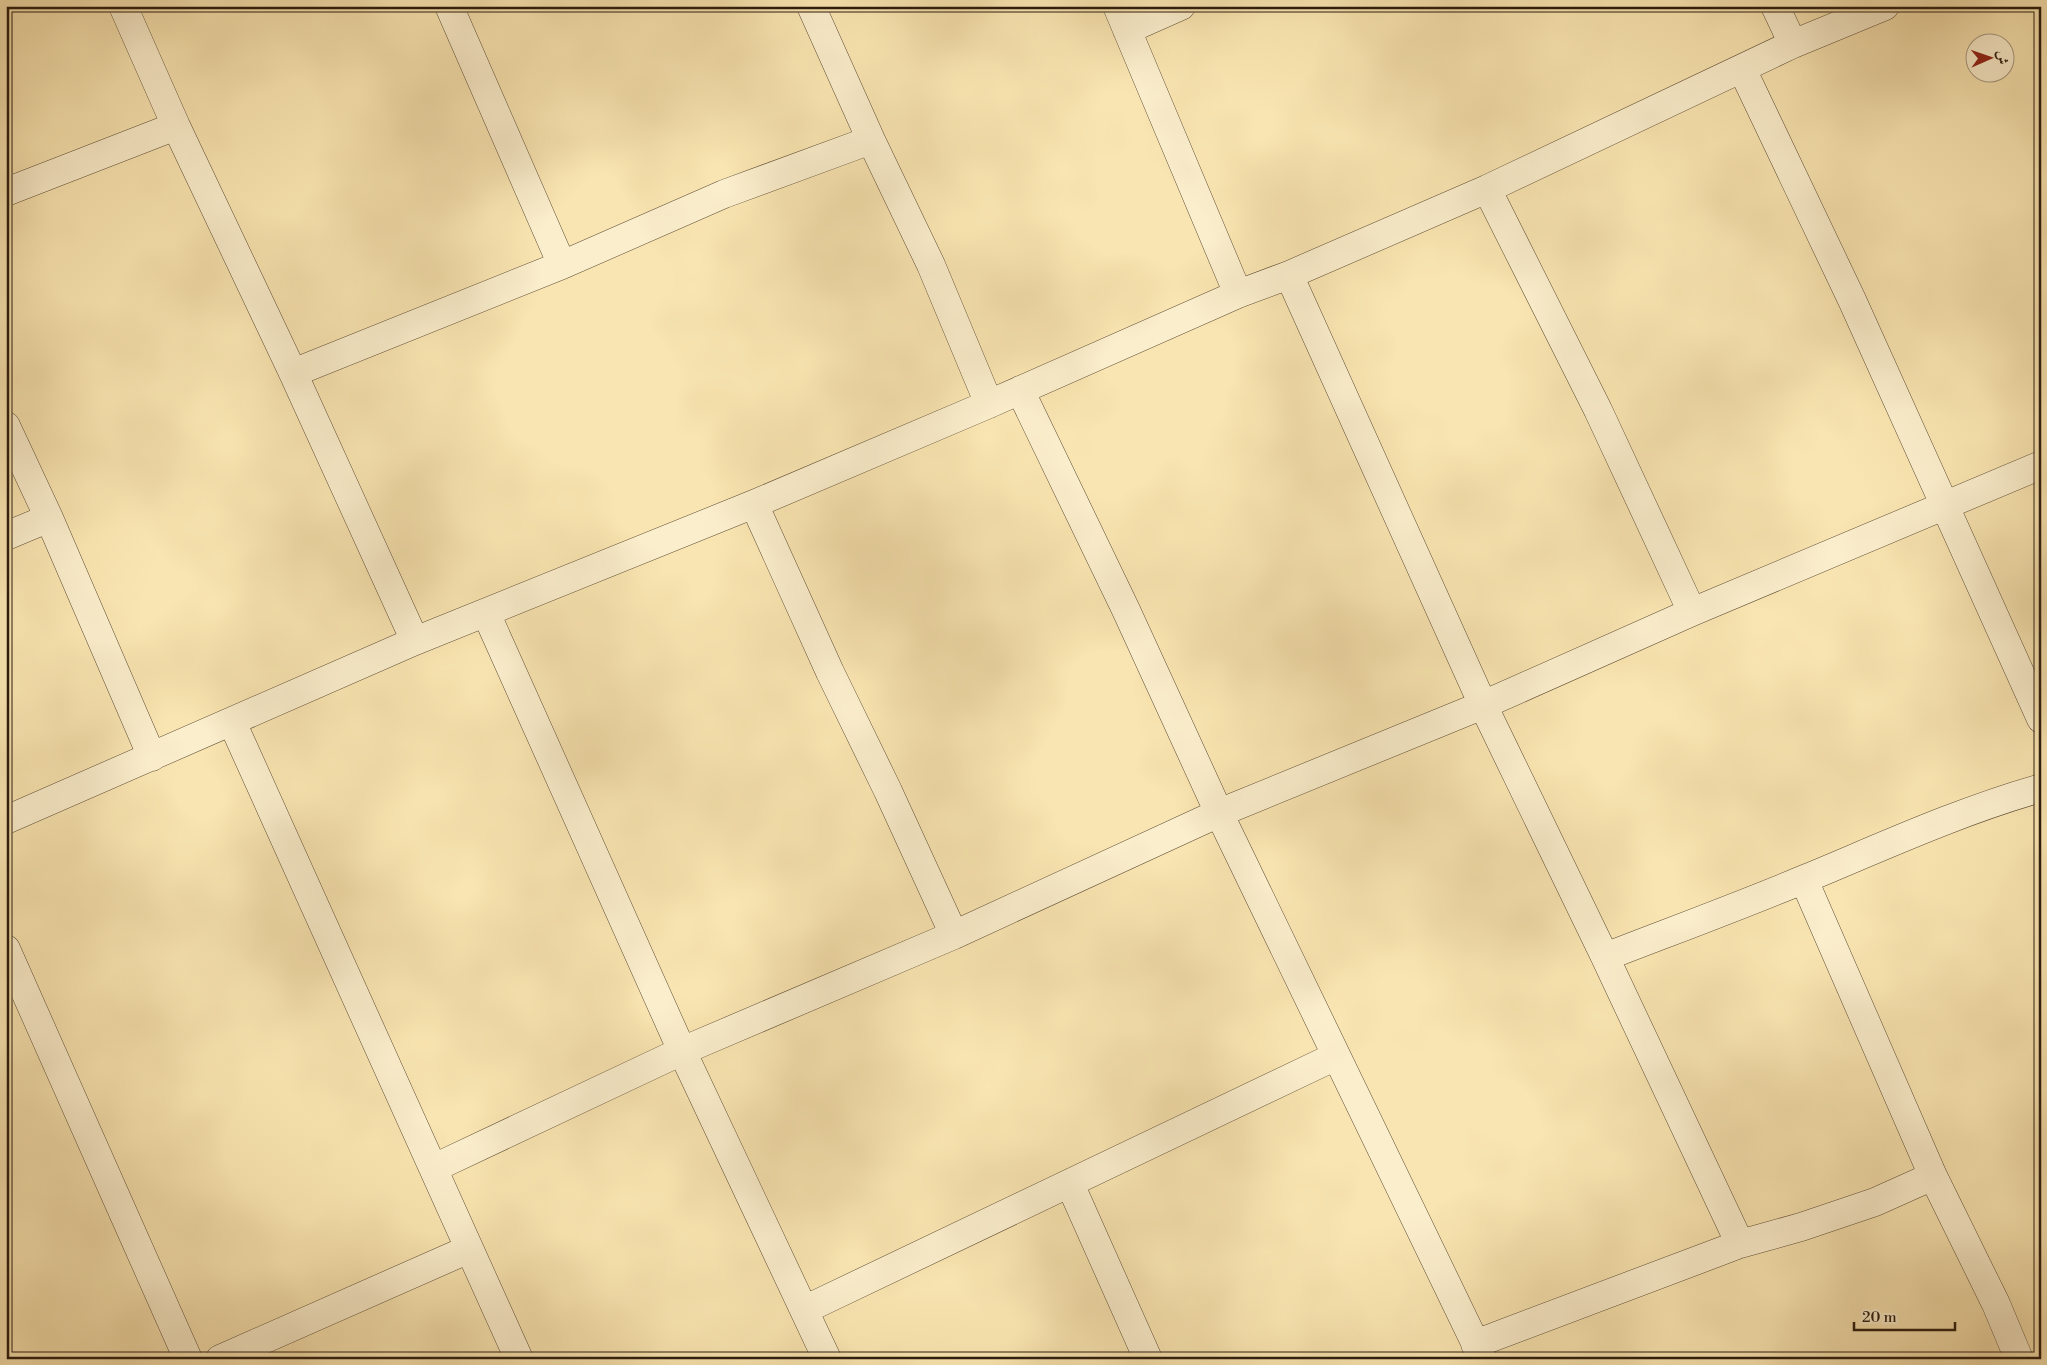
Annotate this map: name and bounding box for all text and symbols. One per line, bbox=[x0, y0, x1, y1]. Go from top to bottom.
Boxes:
north arrow bbox=[1964, 32, 2014, 82]
text: ش bbox=[1993, 50, 2011, 65]
scale bar bbox=[1854, 1300, 1956, 1332]
text: 20 m bbox=[1862, 1308, 1897, 1327]

